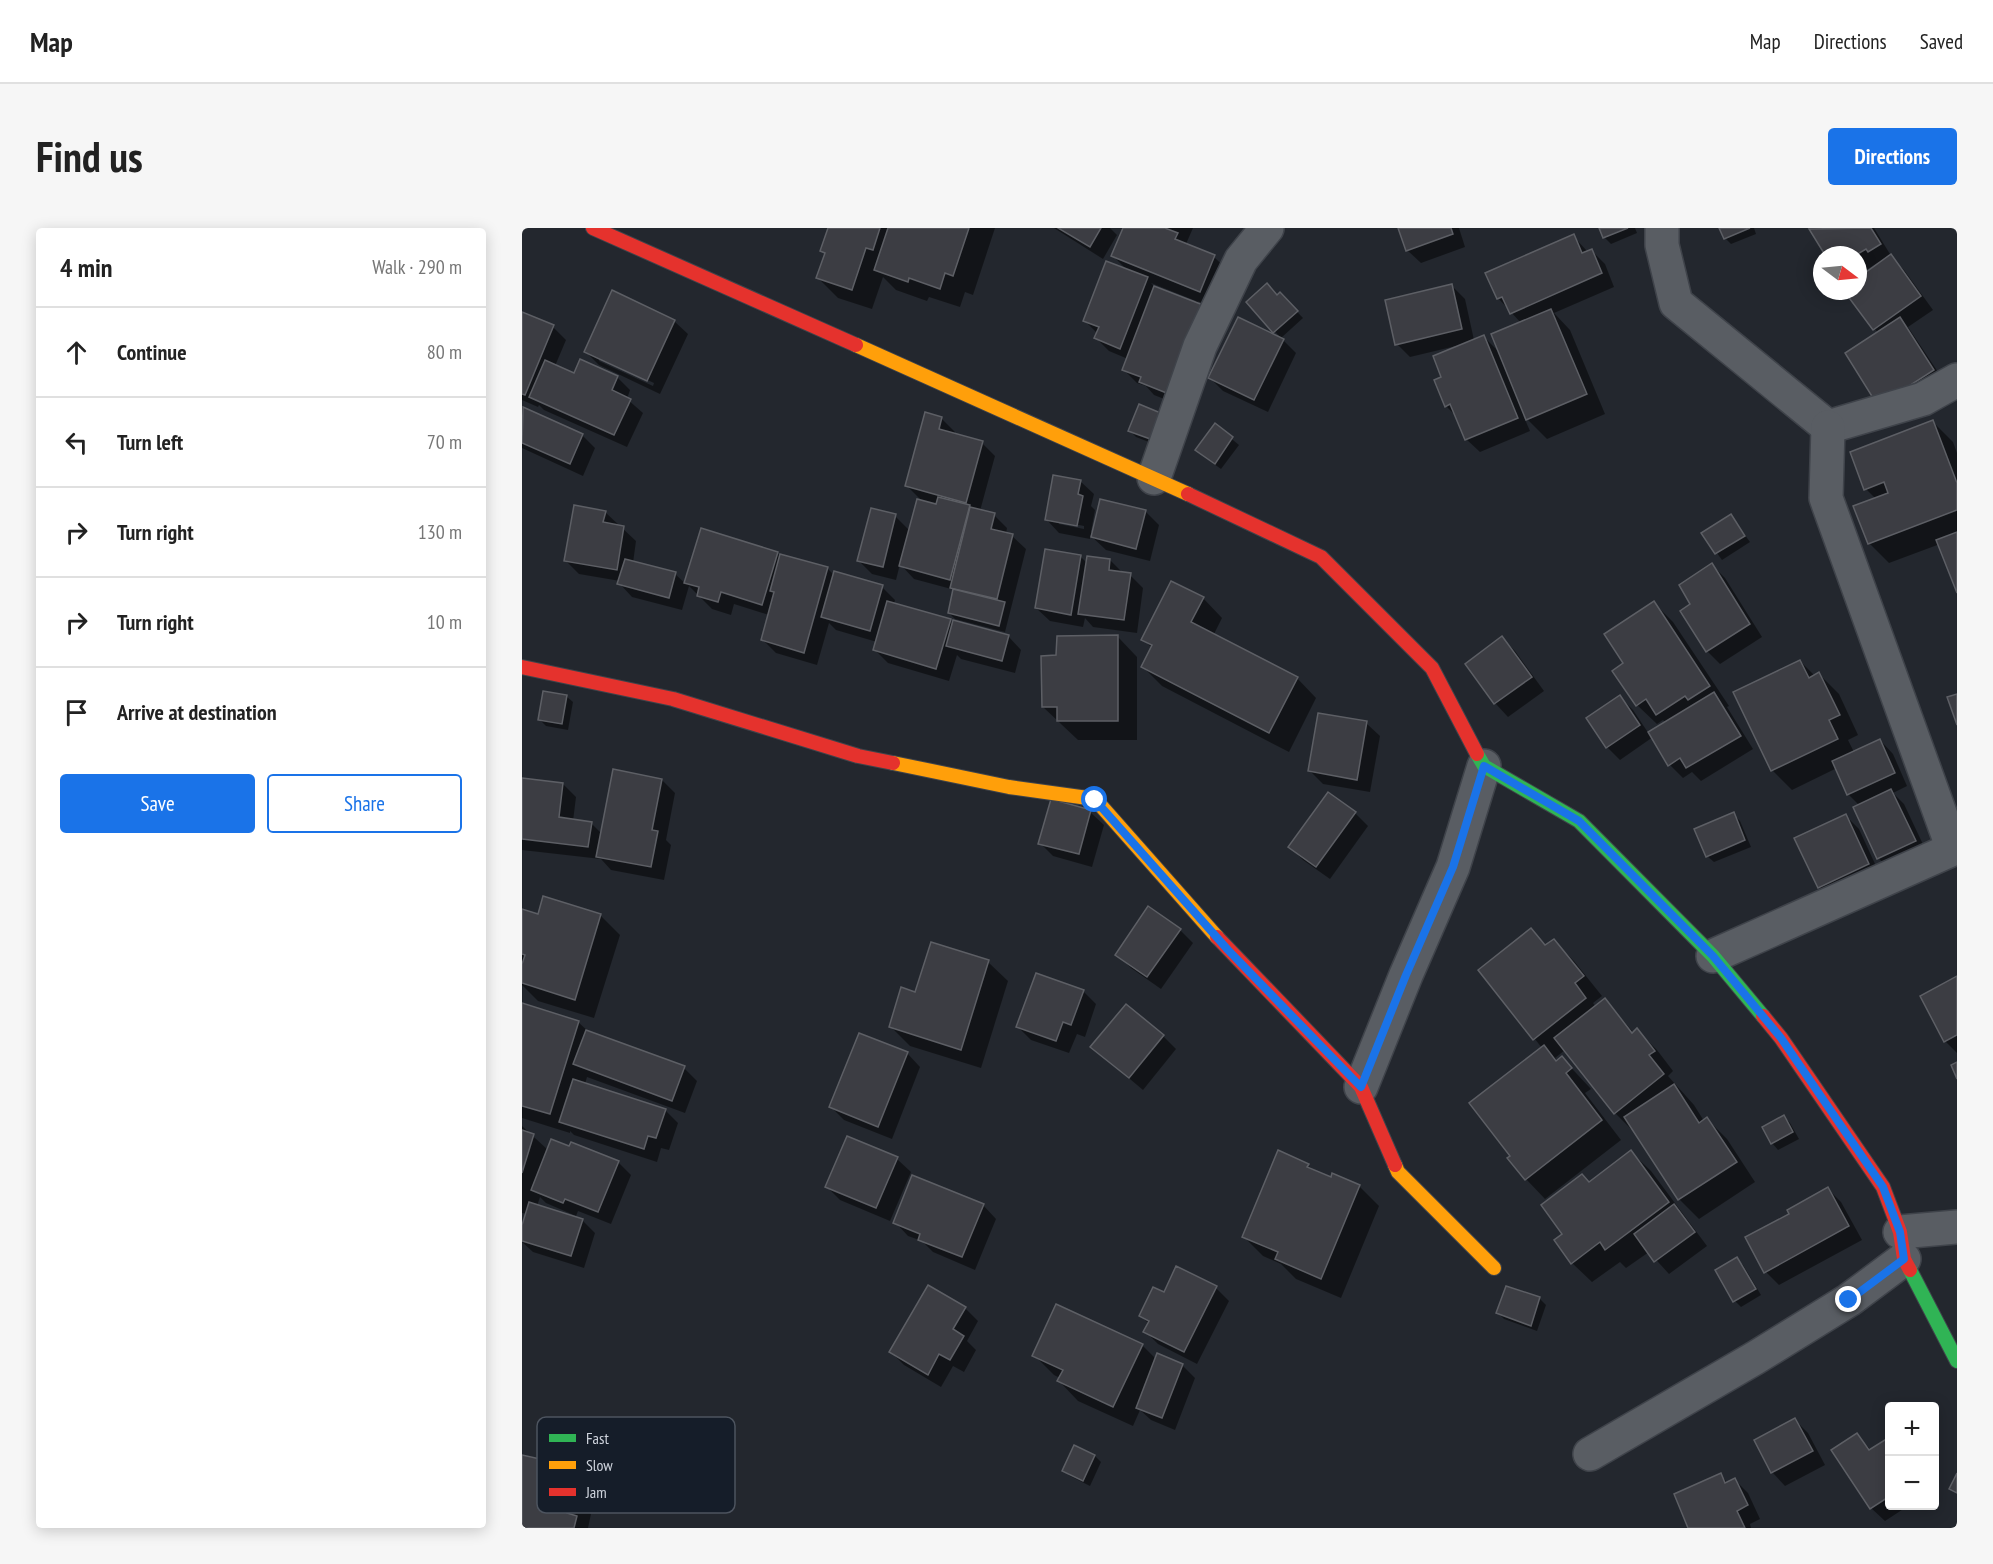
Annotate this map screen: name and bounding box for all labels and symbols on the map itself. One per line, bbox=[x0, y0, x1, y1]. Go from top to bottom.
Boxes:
north arrow bbox=[1813, 246, 1867, 300]
route start bbox=[1081, 786, 1107, 812]
route end bbox=[1835, 1286, 1861, 1312]
legend bbox=[537, 1417, 735, 1513]
text: Fast bbox=[586, 1428, 609, 1448]
text: Slow bbox=[586, 1455, 613, 1475]
text: Jam bbox=[585, 1482, 607, 1502]

